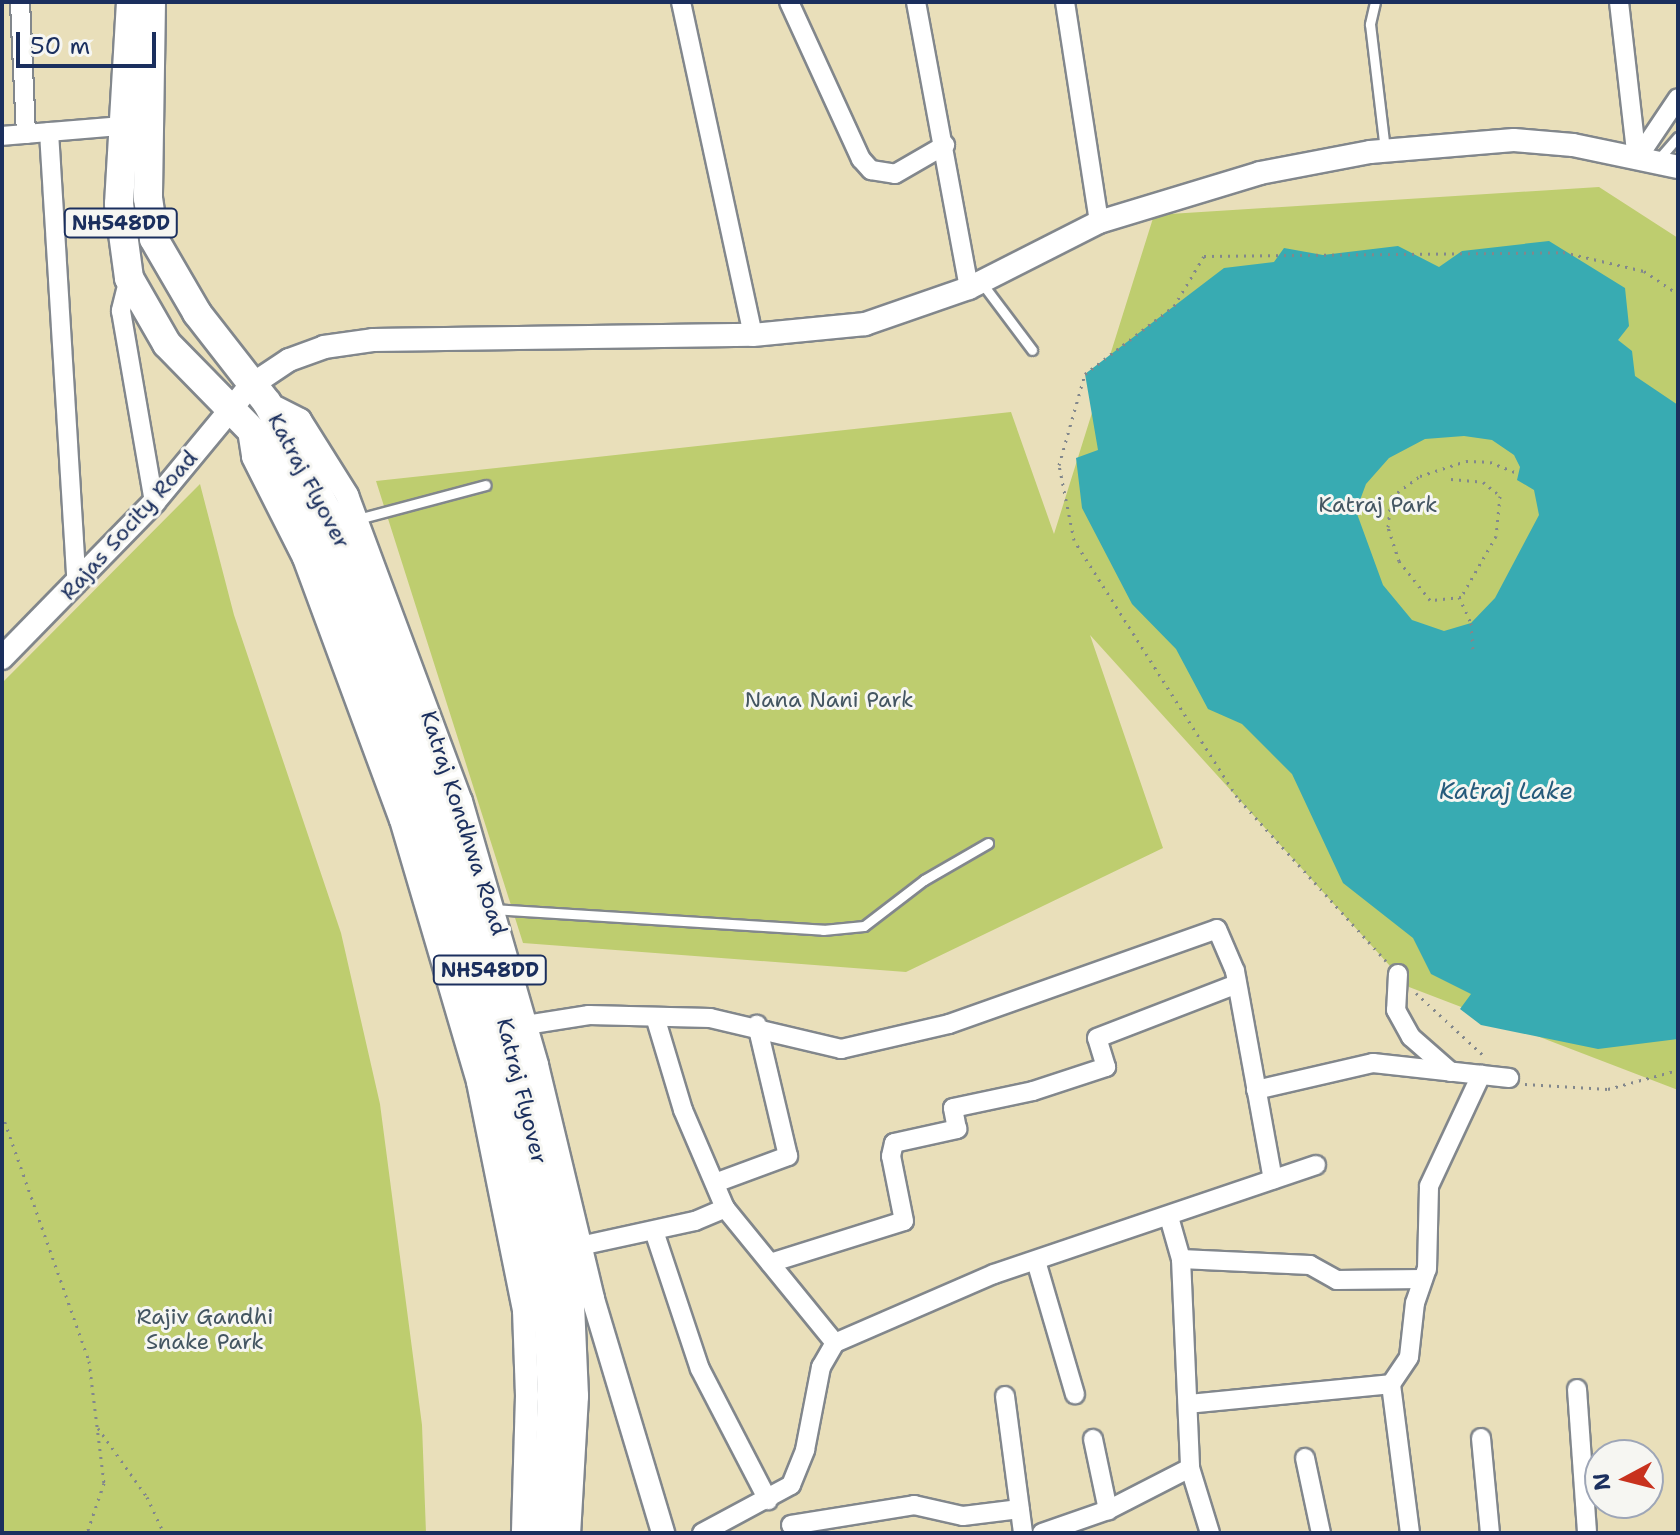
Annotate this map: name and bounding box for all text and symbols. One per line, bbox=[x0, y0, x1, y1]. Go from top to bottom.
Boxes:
scale bar bbox=[20, 16, 160, 66]
text: 50 m bbox=[30, 30, 90, 62]
road number: NH548DD bbox=[63, 207, 179, 239]
street label: Katraj Flyover bbox=[262, 409, 356, 553]
street label: Rajas Socity Road bbox=[55, 445, 203, 605]
park label: Katraj Park bbox=[1318, 492, 1438, 518]
park label: Nana Nani Park bbox=[744, 687, 914, 713]
street label: Katraj Kondhwa Road bbox=[415, 708, 513, 938]
water label: Katraj Lake bbox=[1439, 778, 1573, 806]
road number: NH548DD bbox=[432, 954, 548, 986]
street label: Katraj Flyover bbox=[491, 1015, 553, 1167]
park label: Rajiv Gandhi Snake Park bbox=[137, 1303, 273, 1354]
north arrow bbox=[1584, 1439, 1664, 1519]
text: N bbox=[1586, 1471, 1617, 1492]

